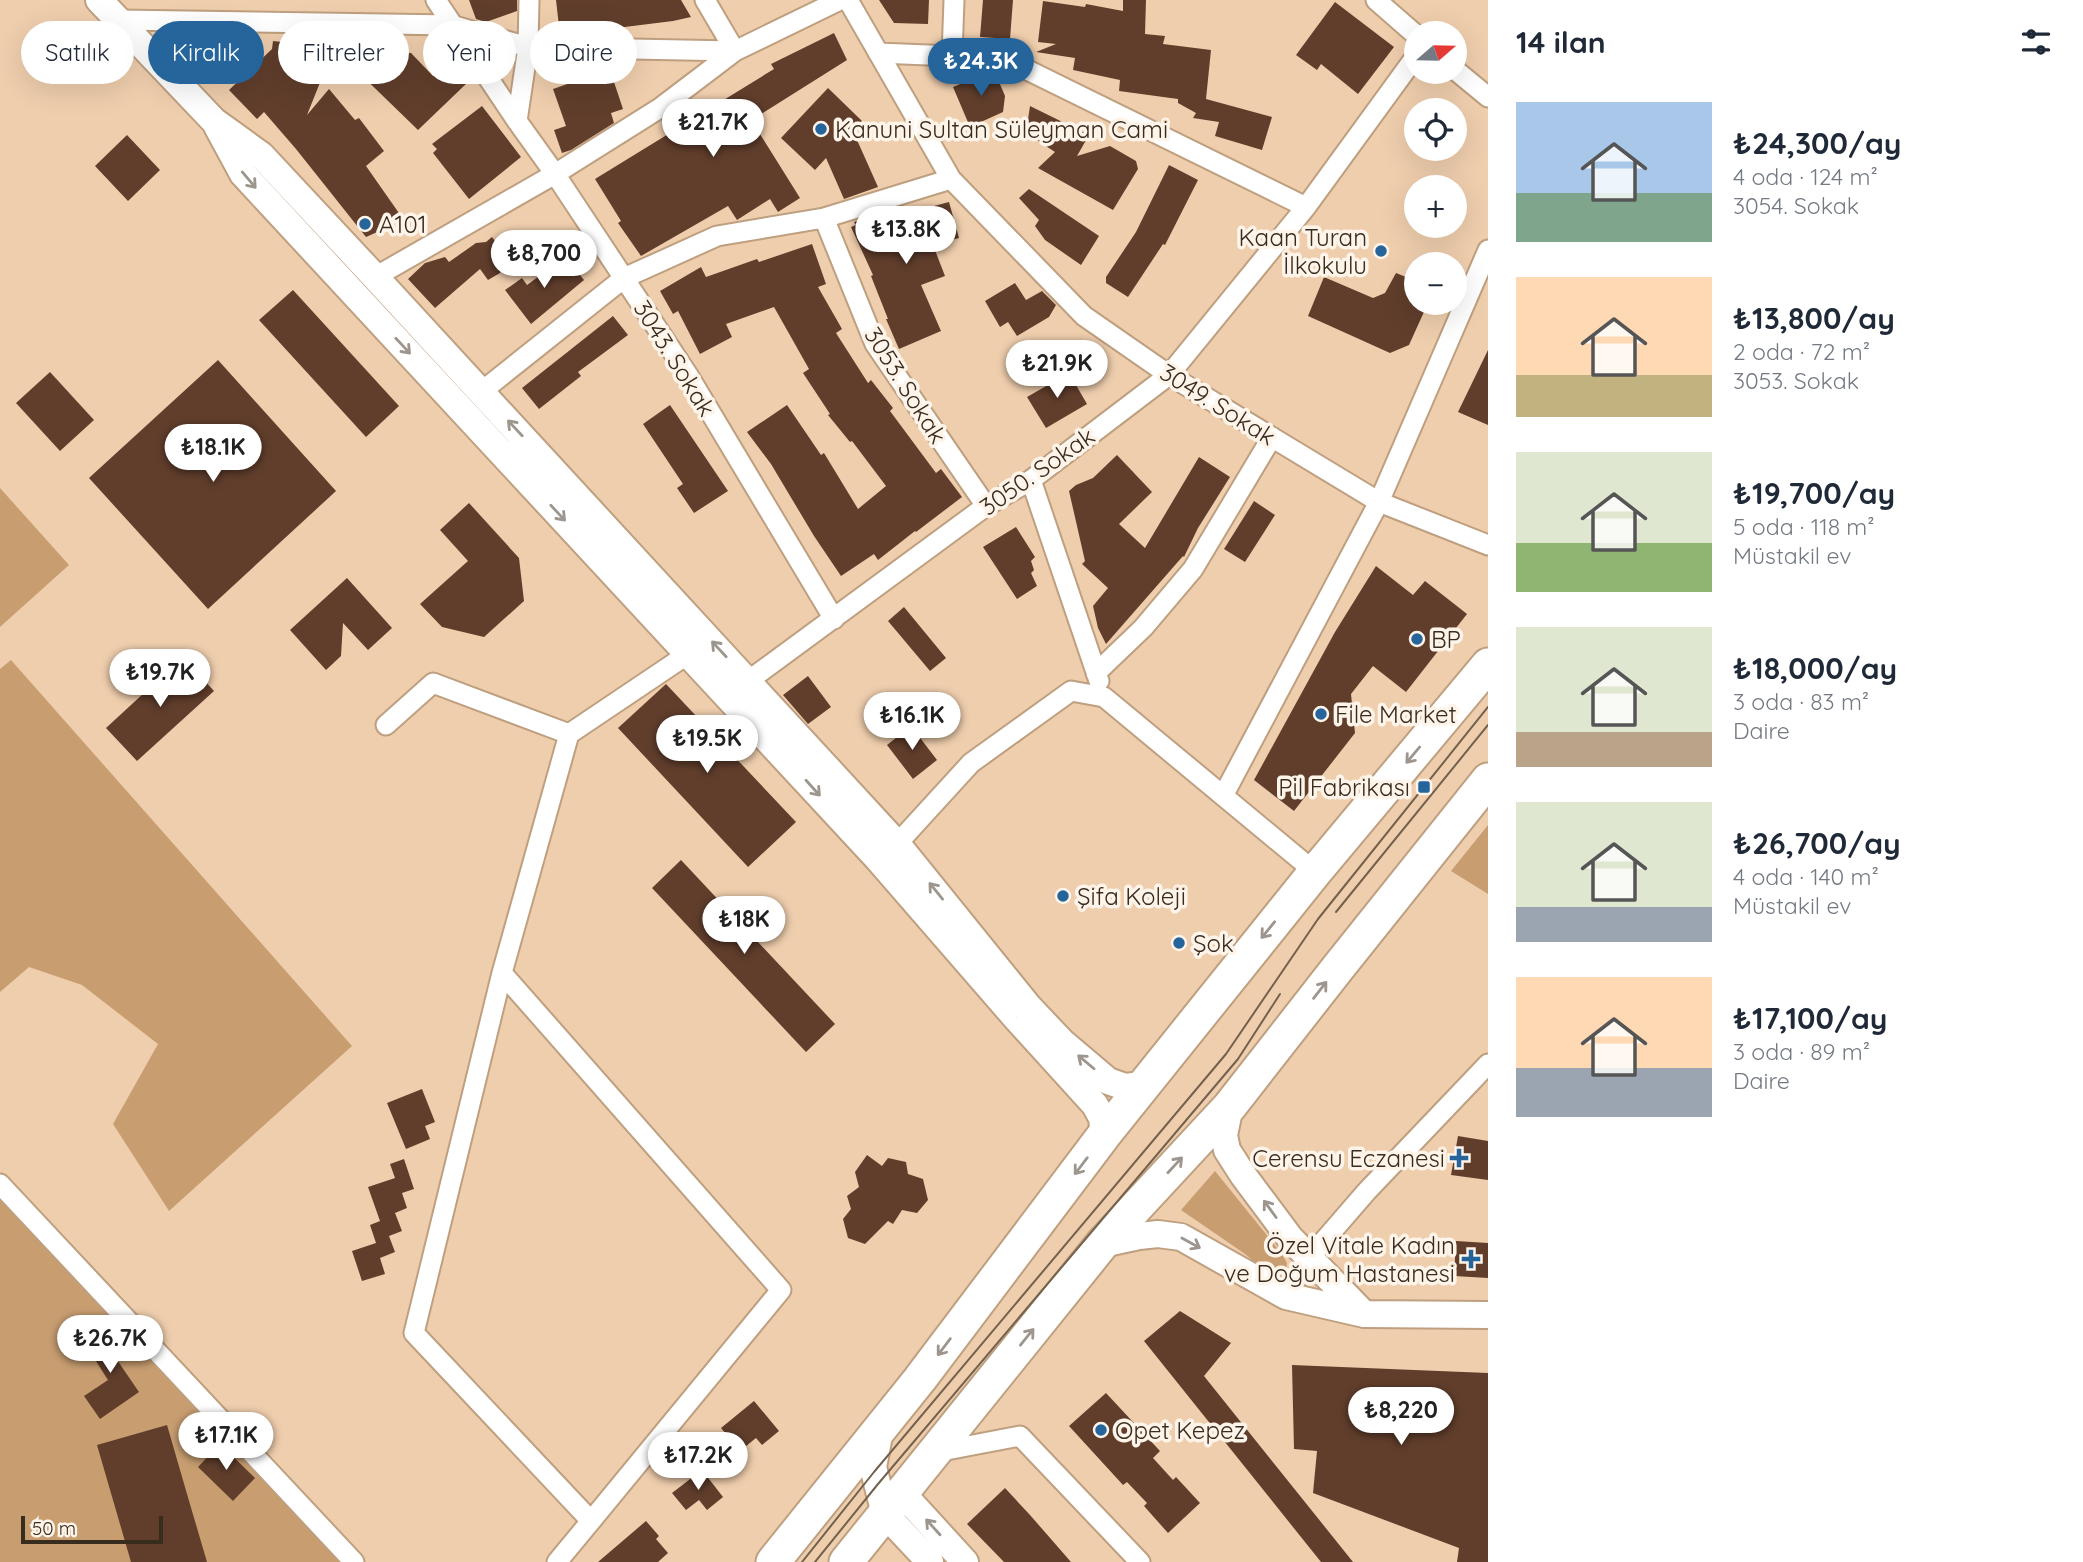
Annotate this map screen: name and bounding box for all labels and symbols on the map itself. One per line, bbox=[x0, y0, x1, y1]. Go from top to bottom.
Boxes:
north arrow bbox=[1404, 21, 1466, 84]
pin: ₺24.3K bbox=[924, 38, 1038, 98]
pin: ₺21.7K bbox=[656, 100, 770, 159]
place label: Kanuni Sultan Süleyman Cami bbox=[835, 114, 1168, 144]
marker: Kanuni Sultan Süleyman Cami bbox=[813, 121, 829, 137]
one-way arrow bbox=[241, 170, 257, 188]
pin: ₺13.8K bbox=[849, 206, 963, 266]
place label: A101 bbox=[379, 209, 427, 239]
marker: A101 bbox=[357, 216, 373, 232]
place label: Kaan Turan İlkokulu bbox=[1238, 222, 1367, 280]
pin: ₺8,700 bbox=[487, 230, 601, 290]
marker: Kaan Turan İlkokulu bbox=[1373, 243, 1389, 259]
street label: 3043. Sokak bbox=[628, 294, 722, 422]
street label: 3053. Sokak bbox=[858, 321, 954, 449]
one-way arrow bbox=[395, 337, 412, 354]
pin: ₺21.9K bbox=[1000, 340, 1114, 400]
street label: 3049. Sokak bbox=[1155, 357, 1281, 451]
one-way arrow bbox=[506, 420, 523, 437]
street label: 3050. Sokak bbox=[974, 421, 1100, 521]
pin: ₺18.1K bbox=[156, 424, 270, 484]
one-way arrow bbox=[550, 504, 566, 522]
place label: BP bbox=[1431, 624, 1461, 654]
marker: BP bbox=[1409, 631, 1425, 647]
one-way arrow bbox=[710, 641, 727, 658]
pin: ₺19.7K bbox=[103, 650, 217, 709]
pin: ₺16.1K bbox=[855, 692, 969, 752]
place label: File Market bbox=[1335, 699, 1457, 729]
marker: File Market bbox=[1313, 706, 1329, 722]
pin: ₺19.5K bbox=[650, 716, 764, 775]
one-way arrow bbox=[1405, 745, 1421, 763]
place label: Pil Fabrikası bbox=[1278, 772, 1410, 802]
one-way arrow bbox=[804, 779, 821, 796]
marker: Pil Fabrikası bbox=[1416, 779, 1432, 795]
place label: Şifa Koleji bbox=[1077, 881, 1186, 911]
one-way arrow bbox=[928, 883, 943, 901]
marker: Şifa Koleji bbox=[1055, 888, 1071, 904]
pin: ₺18K bbox=[703, 897, 785, 956]
one-way arrow bbox=[1261, 921, 1276, 939]
place label: Şok bbox=[1193, 928, 1234, 958]
marker: Şok bbox=[1171, 935, 1187, 951]
one-way arrow bbox=[1313, 981, 1328, 999]
one-way arrow bbox=[1077, 1054, 1095, 1070]
place label: Cerensu Eczanesi bbox=[1252, 1143, 1445, 1173]
marker: Cerensu Eczanesi bbox=[1451, 1150, 1467, 1166]
one-way arrow bbox=[1074, 1156, 1088, 1175]
one-way arrow bbox=[1167, 1156, 1183, 1174]
one-way arrow bbox=[1262, 1200, 1277, 1219]
place label: Özel Vitale Kadın ve Doğum Hastanesi bbox=[1224, 1230, 1455, 1288]
one-way arrow bbox=[1181, 1236, 1201, 1250]
marker: Özel Vitale Kadın ve Doğum Hastanesi bbox=[1461, 1249, 1481, 1269]
pin: ₺26.7K bbox=[53, 1316, 167, 1375]
one-way arrow bbox=[1020, 1329, 1035, 1347]
one-way arrow bbox=[936, 1337, 951, 1356]
pin: ₺8,220 bbox=[1344, 1388, 1458, 1447]
pin: ₺17.1K bbox=[169, 1412, 283, 1472]
place label: Opet Kepez bbox=[1115, 1415, 1245, 1445]
marker: Opet Kepez bbox=[1093, 1422, 1109, 1438]
pin: ₺17.2K bbox=[641, 1432, 755, 1492]
scale bar bbox=[21, 1513, 163, 1545]
one-way arrow bbox=[926, 1519, 942, 1537]

